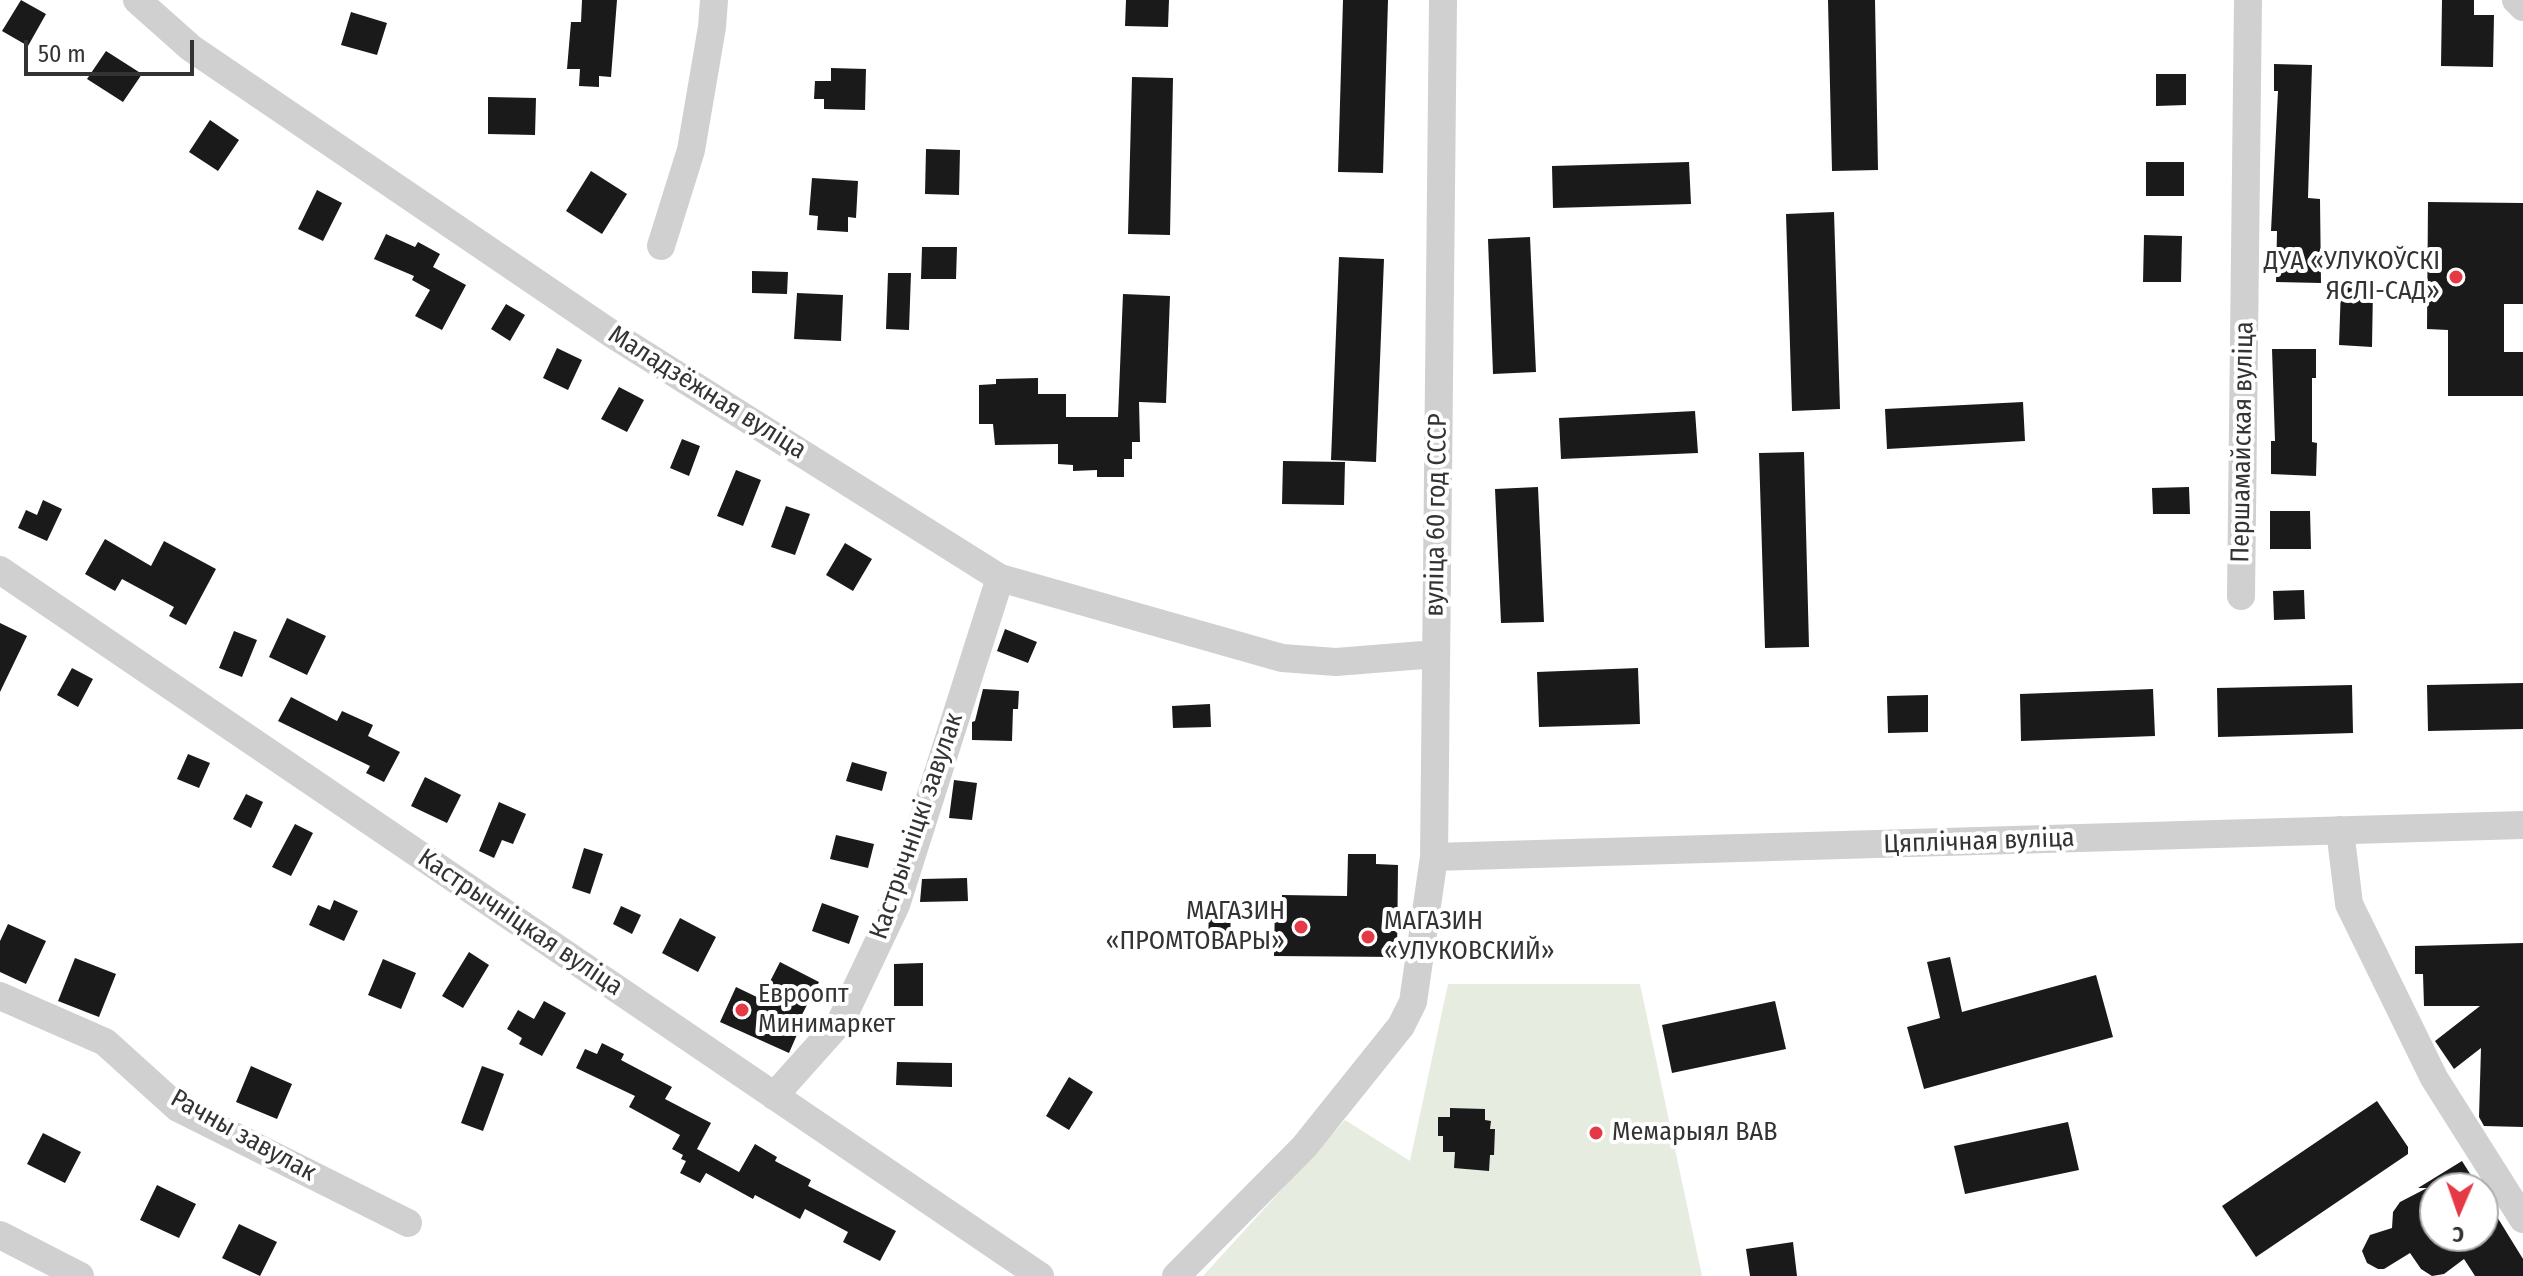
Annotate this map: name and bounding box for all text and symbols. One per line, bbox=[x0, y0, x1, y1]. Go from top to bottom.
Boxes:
scale bar bbox=[28, 24, 198, 74]
text: 50 m bbox=[38, 40, 86, 68]
place label: ДУА «УЛУКОЎСКІ ЯСЛІ-САД» bbox=[2264, 246, 2440, 308]
marker: ДУА «УЛУКОЎСКІ ЯСЛІ-САД» bbox=[2447, 268, 2465, 286]
street label: Маладзёжная вуліца bbox=[602, 320, 812, 466]
street label: Першамайская вуліца bbox=[2225, 321, 2261, 563]
street label: вуліца 60 год СССР bbox=[1420, 413, 1454, 617]
street label: Кастрычніцкі завулак bbox=[864, 709, 970, 943]
street label: Цяплічная вуліца bbox=[1883, 823, 2075, 861]
street label: Кастрычніцкая вуліца bbox=[412, 843, 628, 1003]
place label: МАГАЗИН «ПРОМТОВАРЫ» bbox=[1105, 896, 1285, 958]
place label: МАГАЗИН «УЛУКОВСКИЙ» bbox=[1384, 906, 1555, 968]
marker: МАГАЗИН «ПРОМТОВАРЫ» bbox=[1292, 918, 1310, 936]
marker: МАГАЗИН «УЛУКОВСКИЙ» bbox=[1359, 928, 1377, 946]
place label: Евроопт Минимаркет bbox=[758, 979, 895, 1040]
marker: Евроопт Минимаркет bbox=[733, 1001, 751, 1019]
street label: Рачны завулак bbox=[165, 1083, 321, 1189]
place label: Мемарыял ВАВ bbox=[1612, 1117, 1777, 1149]
marker: Мемарыял ВАВ bbox=[1587, 1124, 1605, 1142]
north arrow bbox=[2419, 1172, 2499, 1252]
text: С bbox=[2452, 1221, 2464, 1248]

